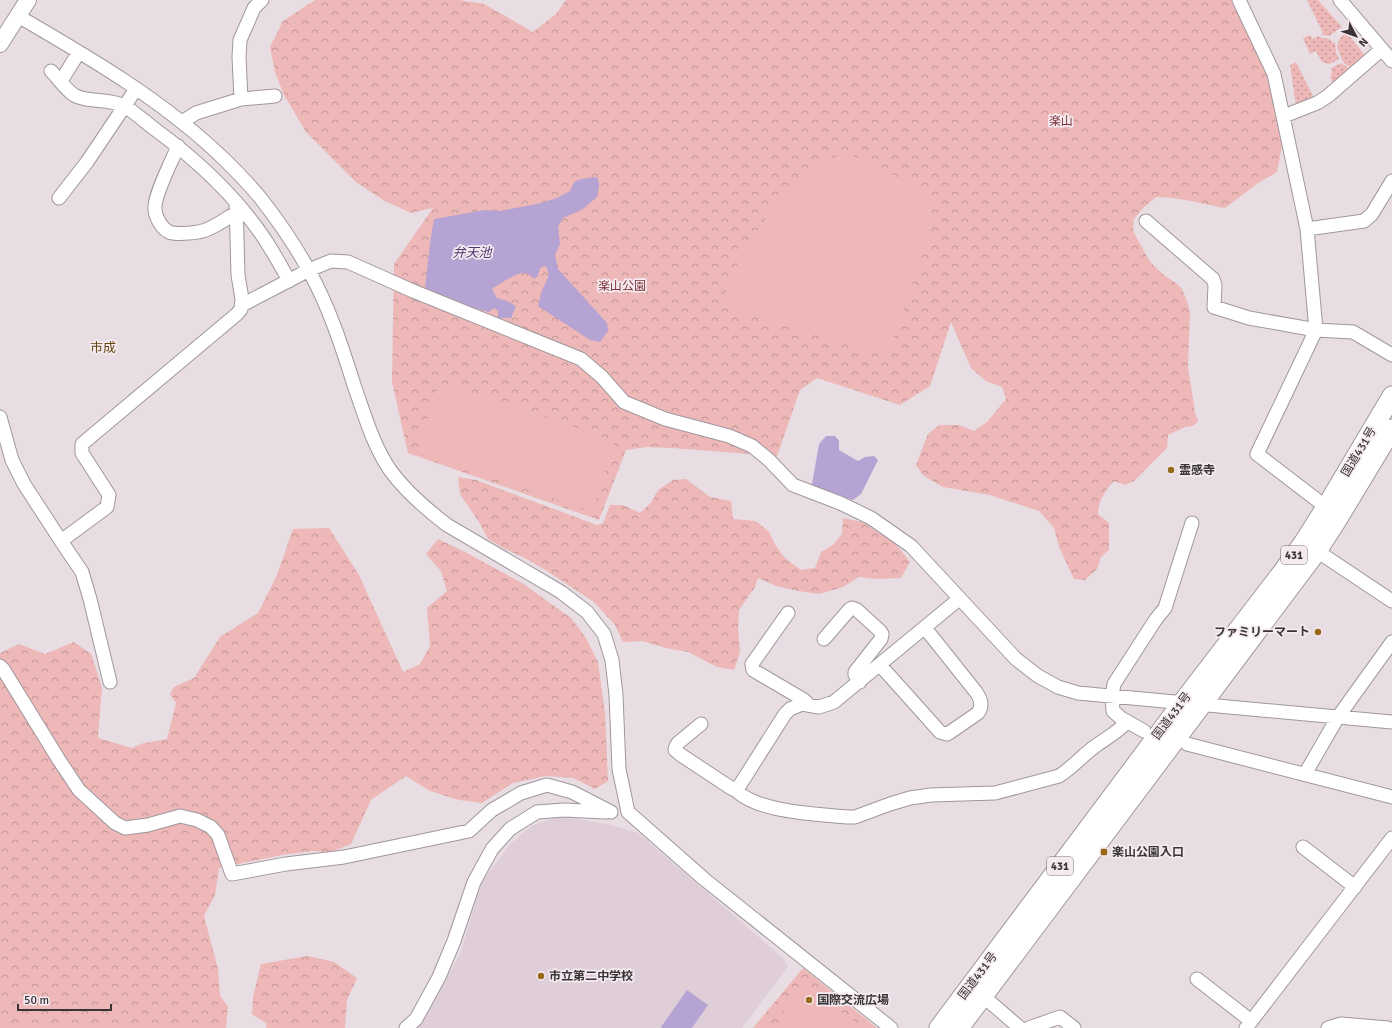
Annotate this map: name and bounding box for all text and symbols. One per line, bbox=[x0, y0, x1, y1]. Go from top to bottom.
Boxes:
north arrow bbox=[1336, 16, 1376, 56]
text: N bbox=[1356, 35, 1371, 49]
park label: 楽山 bbox=[1049, 114, 1073, 129]
water label: 弁天池 bbox=[452, 245, 493, 261]
park label: 楽山公園 bbox=[598, 279, 646, 294]
district label: 市成 bbox=[90, 340, 116, 356]
street label: 国道431号 bbox=[1338, 424, 1380, 480]
place label: 霊感寺 bbox=[1179, 463, 1215, 478]
marker: 霊感寺 bbox=[1166, 465, 1176, 475]
road number: 431 bbox=[1281, 546, 1307, 564]
place label: ファミリーマート bbox=[1214, 625, 1310, 640]
marker: ファミリーマート bbox=[1313, 627, 1323, 637]
street label: 国道431号 bbox=[1149, 689, 1195, 743]
place label: 楽山公園入口 bbox=[1112, 845, 1184, 860]
marker: 楽山公園入口 bbox=[1099, 847, 1109, 857]
road number: 431 bbox=[1047, 857, 1073, 875]
street label: 国道431号 bbox=[955, 949, 1001, 1003]
place label: 市立第二中学校 bbox=[549, 969, 633, 984]
marker: 市立第二中学校 bbox=[536, 971, 546, 981]
scale bar bbox=[18, 986, 111, 1012]
text: 50 m bbox=[24, 993, 49, 1008]
place label: 国際交流広場 bbox=[817, 993, 889, 1008]
marker: 国際交流広場 bbox=[804, 995, 814, 1005]

